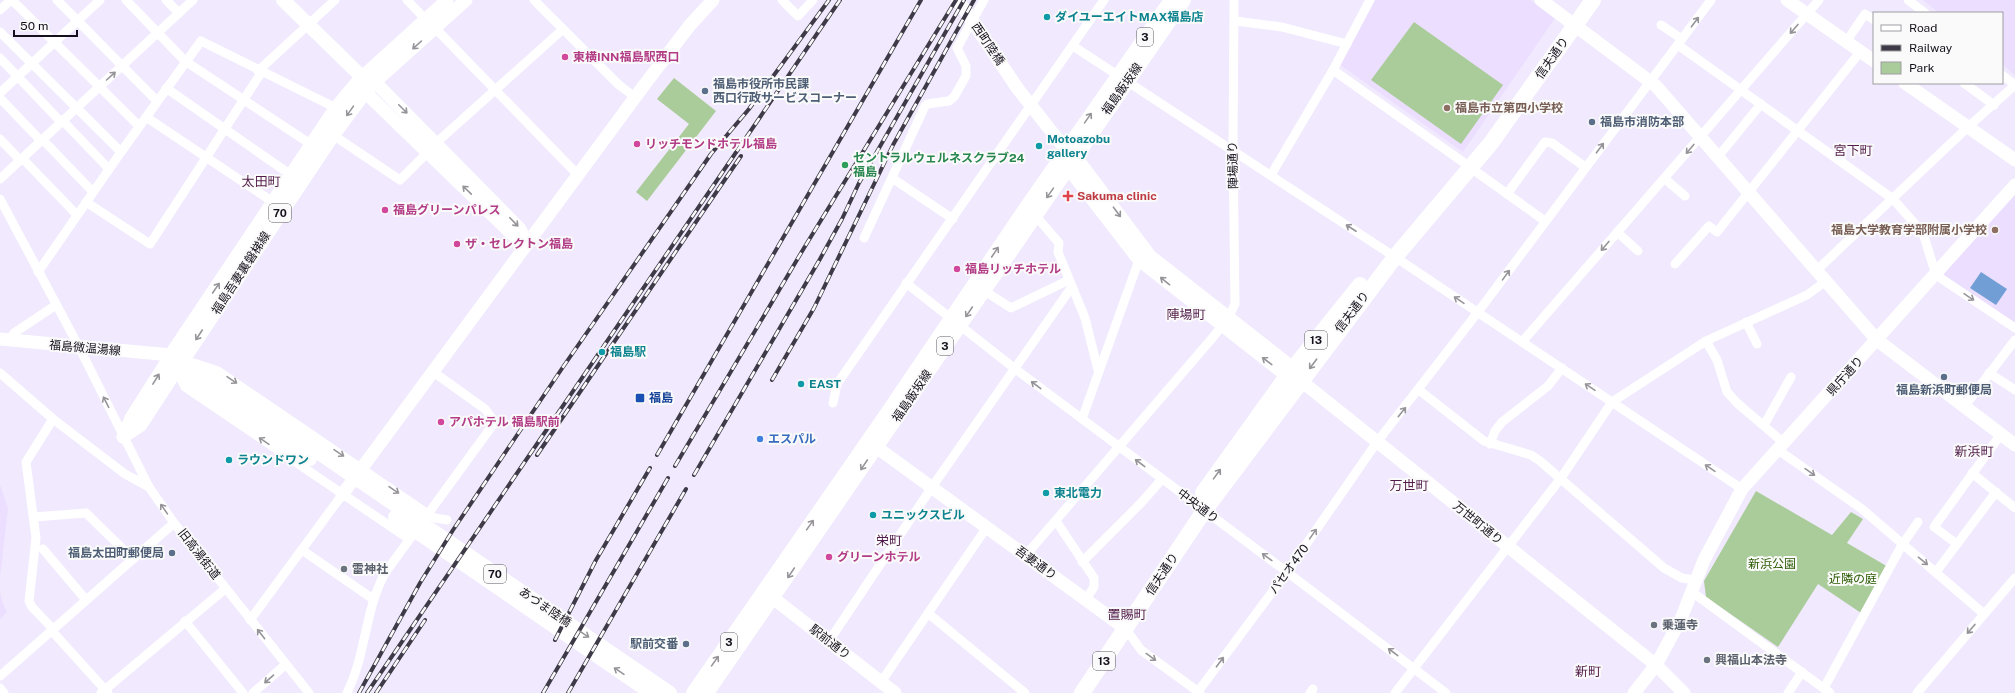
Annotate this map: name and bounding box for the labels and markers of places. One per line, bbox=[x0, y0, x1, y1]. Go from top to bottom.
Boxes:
place label: ダイユーエイトMAX福島店 bbox=[1055, 10, 1203, 24]
marker: ダイユーエイトMAX福島店 bbox=[1042, 12, 1052, 22]
place label: 東横INN福島駅西口 bbox=[573, 50, 679, 64]
marker: 東横INN福島駅西口 bbox=[560, 52, 570, 62]
place label: 福島市役所市民課 西口行政サービスコーナー bbox=[713, 77, 857, 105]
marker: 福島市役所市民課 西口行政サービスコーナー bbox=[700, 86, 710, 96]
place label: 福島市立第四小学校 bbox=[1455, 101, 1563, 115]
marker: 福島市立第四小学校 bbox=[1442, 103, 1452, 113]
place label: 福島市消防本部 bbox=[1600, 115, 1684, 129]
marker: 福島市消防本部 bbox=[1587, 117, 1597, 127]
place label: Motoazobu gallery bbox=[1047, 132, 1110, 160]
place label: リッチモンドホテル福島 bbox=[645, 137, 777, 151]
marker: リッチモンドホテル福島 bbox=[632, 139, 642, 149]
marker: Motoazobu gallery bbox=[1034, 141, 1044, 151]
place label: セントラルウェルネスクラブ24 福島 bbox=[853, 151, 1025, 179]
marker: セントラルウェルネスクラブ24 福島 bbox=[840, 160, 850, 170]
place label: Sakuma clinic bbox=[1077, 189, 1157, 203]
marker: Sakuma clinic bbox=[1062, 190, 1074, 202]
place label: 福島グリーンパレス bbox=[393, 203, 500, 217]
marker: 福島グリーンパレス bbox=[380, 205, 390, 215]
place label: 福島大学教育学部附属小学校 bbox=[1831, 223, 1987, 237]
marker: 福島大学教育学部附属小学校 bbox=[1990, 225, 2000, 235]
place label: ザ・セレクトン福島 bbox=[465, 237, 573, 251]
marker: ザ・セレクトン福島 bbox=[452, 239, 462, 249]
place label: 福島リッチホテル bbox=[965, 262, 1061, 276]
marker: 福島リッチホテル bbox=[952, 264, 962, 274]
place label: 福島駅 bbox=[610, 345, 646, 359]
marker: 福島駅 bbox=[597, 347, 607, 357]
marker: 福島新浜町郵便局 bbox=[1939, 372, 1949, 382]
place label: EAST bbox=[809, 377, 841, 391]
marker: EAST bbox=[796, 379, 806, 389]
place label: 福島新浜町郵便局 bbox=[1896, 383, 1992, 397]
place label: 福島 bbox=[649, 391, 673, 405]
marker: 福島 bbox=[634, 392, 646, 404]
place label: アパホテル 福島駅前 bbox=[449, 415, 559, 429]
marker: アパホテル 福島駅前 bbox=[436, 417, 446, 427]
place label: エスパル bbox=[768, 432, 816, 446]
marker: エスパル bbox=[755, 434, 765, 444]
place label: ラウンドワン bbox=[237, 453, 309, 467]
marker: ラウンドワン bbox=[224, 455, 234, 465]
place label: 東北電力 bbox=[1054, 486, 1102, 500]
marker: 東北電力 bbox=[1041, 488, 1051, 498]
place label: ユニックスビル bbox=[881, 508, 965, 522]
marker: ユニックスビル bbox=[868, 510, 878, 520]
place label: 福島太田町郵便局 bbox=[68, 546, 164, 560]
marker: 福島太田町郵便局 bbox=[167, 548, 177, 558]
place label: グリーンホテル bbox=[837, 550, 920, 564]
marker: グリーンホテル bbox=[824, 552, 834, 562]
place label: 雷神社 bbox=[352, 562, 388, 576]
marker: 雷神社 bbox=[339, 564, 349, 574]
place label: 乗蓮寺 bbox=[1662, 618, 1698, 632]
marker: 乗蓮寺 bbox=[1649, 620, 1659, 630]
place label: 駅前交番 bbox=[630, 637, 679, 651]
marker: 駅前交番 bbox=[681, 639, 691, 649]
place label: 興福山本法寺 bbox=[1715, 653, 1787, 667]
marker: 興福山本法寺 bbox=[1702, 655, 1712, 665]

